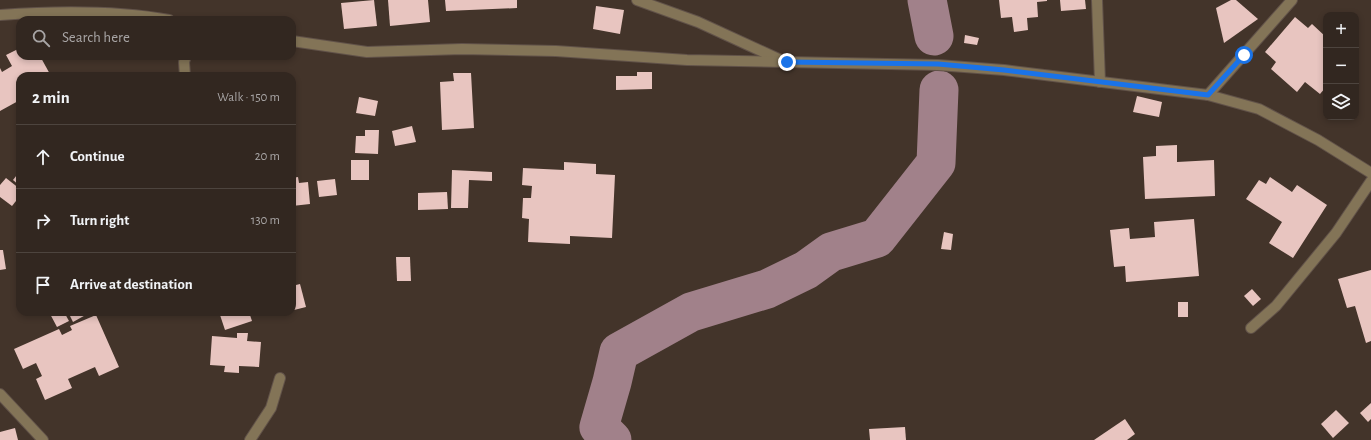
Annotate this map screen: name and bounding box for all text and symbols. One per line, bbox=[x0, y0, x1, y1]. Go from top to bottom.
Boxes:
map controls bbox=[1323, 12, 1359, 120]
button: + bbox=[1323, 12, 1359, 48]
search box bbox=[16, 16, 296, 60]
icon: search bbox=[30, 27, 52, 49]
text: Search here bbox=[62, 30, 130, 45]
route start bbox=[1235, 46, 1253, 64]
button: − bbox=[1323, 48, 1359, 84]
route end bbox=[778, 53, 796, 71]
button: layers bbox=[1323, 84, 1359, 120]
text: 2 min bbox=[32, 89, 70, 106]
text: Walk · 150 m bbox=[217, 91, 280, 104]
icon: ahead bbox=[32, 146, 54, 168]
text: Continue bbox=[70, 149, 125, 164]
text: 20 m bbox=[255, 150, 280, 163]
icon: right bbox=[32, 210, 54, 232]
text: Turn right bbox=[70, 213, 129, 228]
text: 130 m bbox=[251, 214, 280, 227]
icon: arrive bbox=[32, 274, 54, 296]
text: Arrive at destination bbox=[70, 277, 193, 292]

